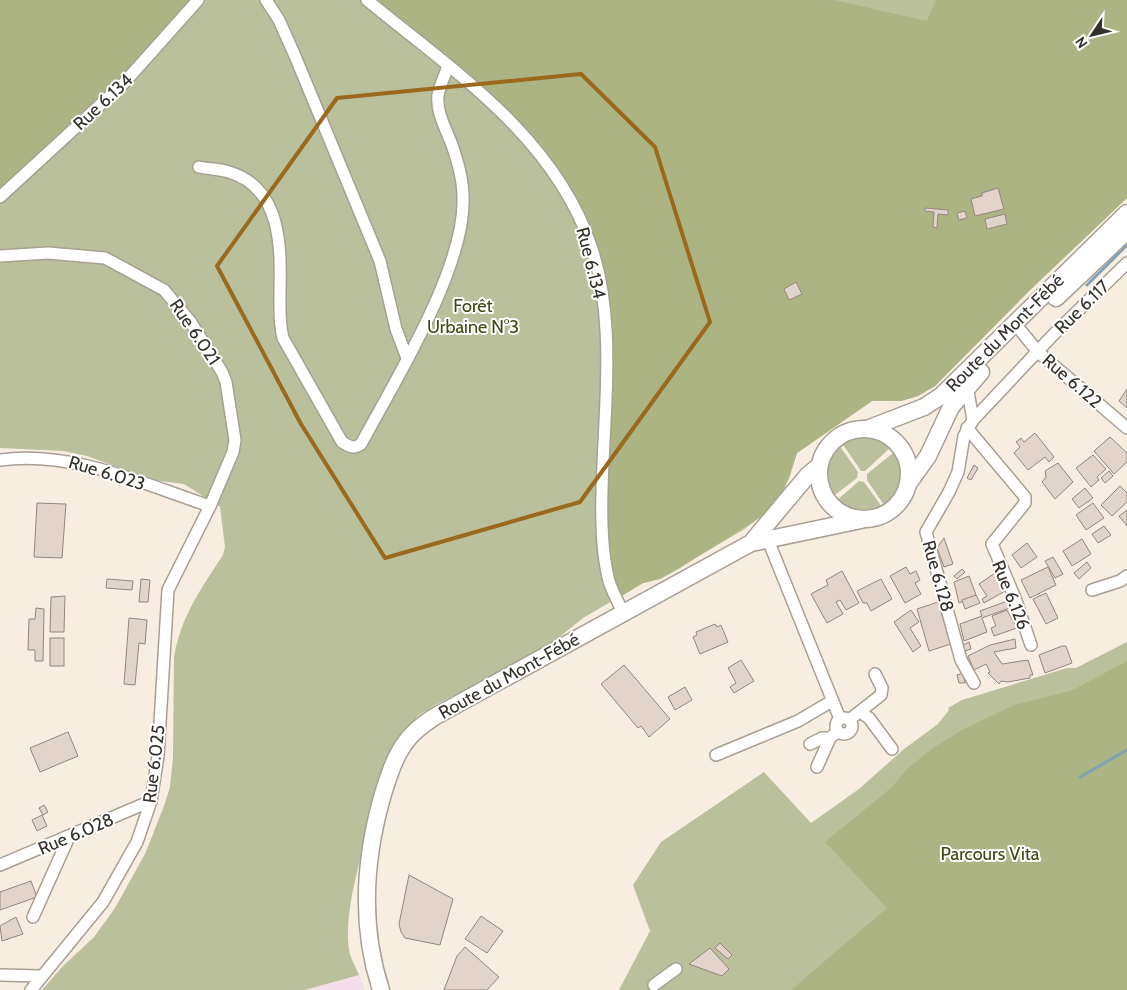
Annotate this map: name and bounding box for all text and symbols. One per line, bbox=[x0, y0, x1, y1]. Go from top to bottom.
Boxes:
north arrow bbox=[1067, 10, 1117, 60]
text: N bbox=[1071, 33, 1092, 52]
street label: Rue 6.134 bbox=[69, 69, 137, 135]
street label: Rue 6.134 bbox=[571, 225, 611, 301]
street label: Route du Mont-Fébé bbox=[942, 270, 1068, 396]
street label: Rue 6.117 bbox=[1050, 276, 1114, 338]
street label: Rue 6.021 bbox=[165, 295, 225, 369]
park label: Forêt Urbaine N°3 bbox=[427, 295, 519, 338]
street label: Rue 6.122 bbox=[1038, 349, 1106, 413]
street label: Rue 6.023 bbox=[66, 451, 148, 495]
street label: Rue 6.128 bbox=[917, 538, 959, 614]
street label: Rue 6.126 bbox=[987, 557, 1035, 633]
street label: Route du Mont-Fébé bbox=[435, 628, 583, 724]
street label: Rue 6.025 bbox=[138, 724, 170, 804]
street label: Rue 6.028 bbox=[35, 808, 117, 860]
park label: Parcours Vita bbox=[940, 843, 1040, 865]

